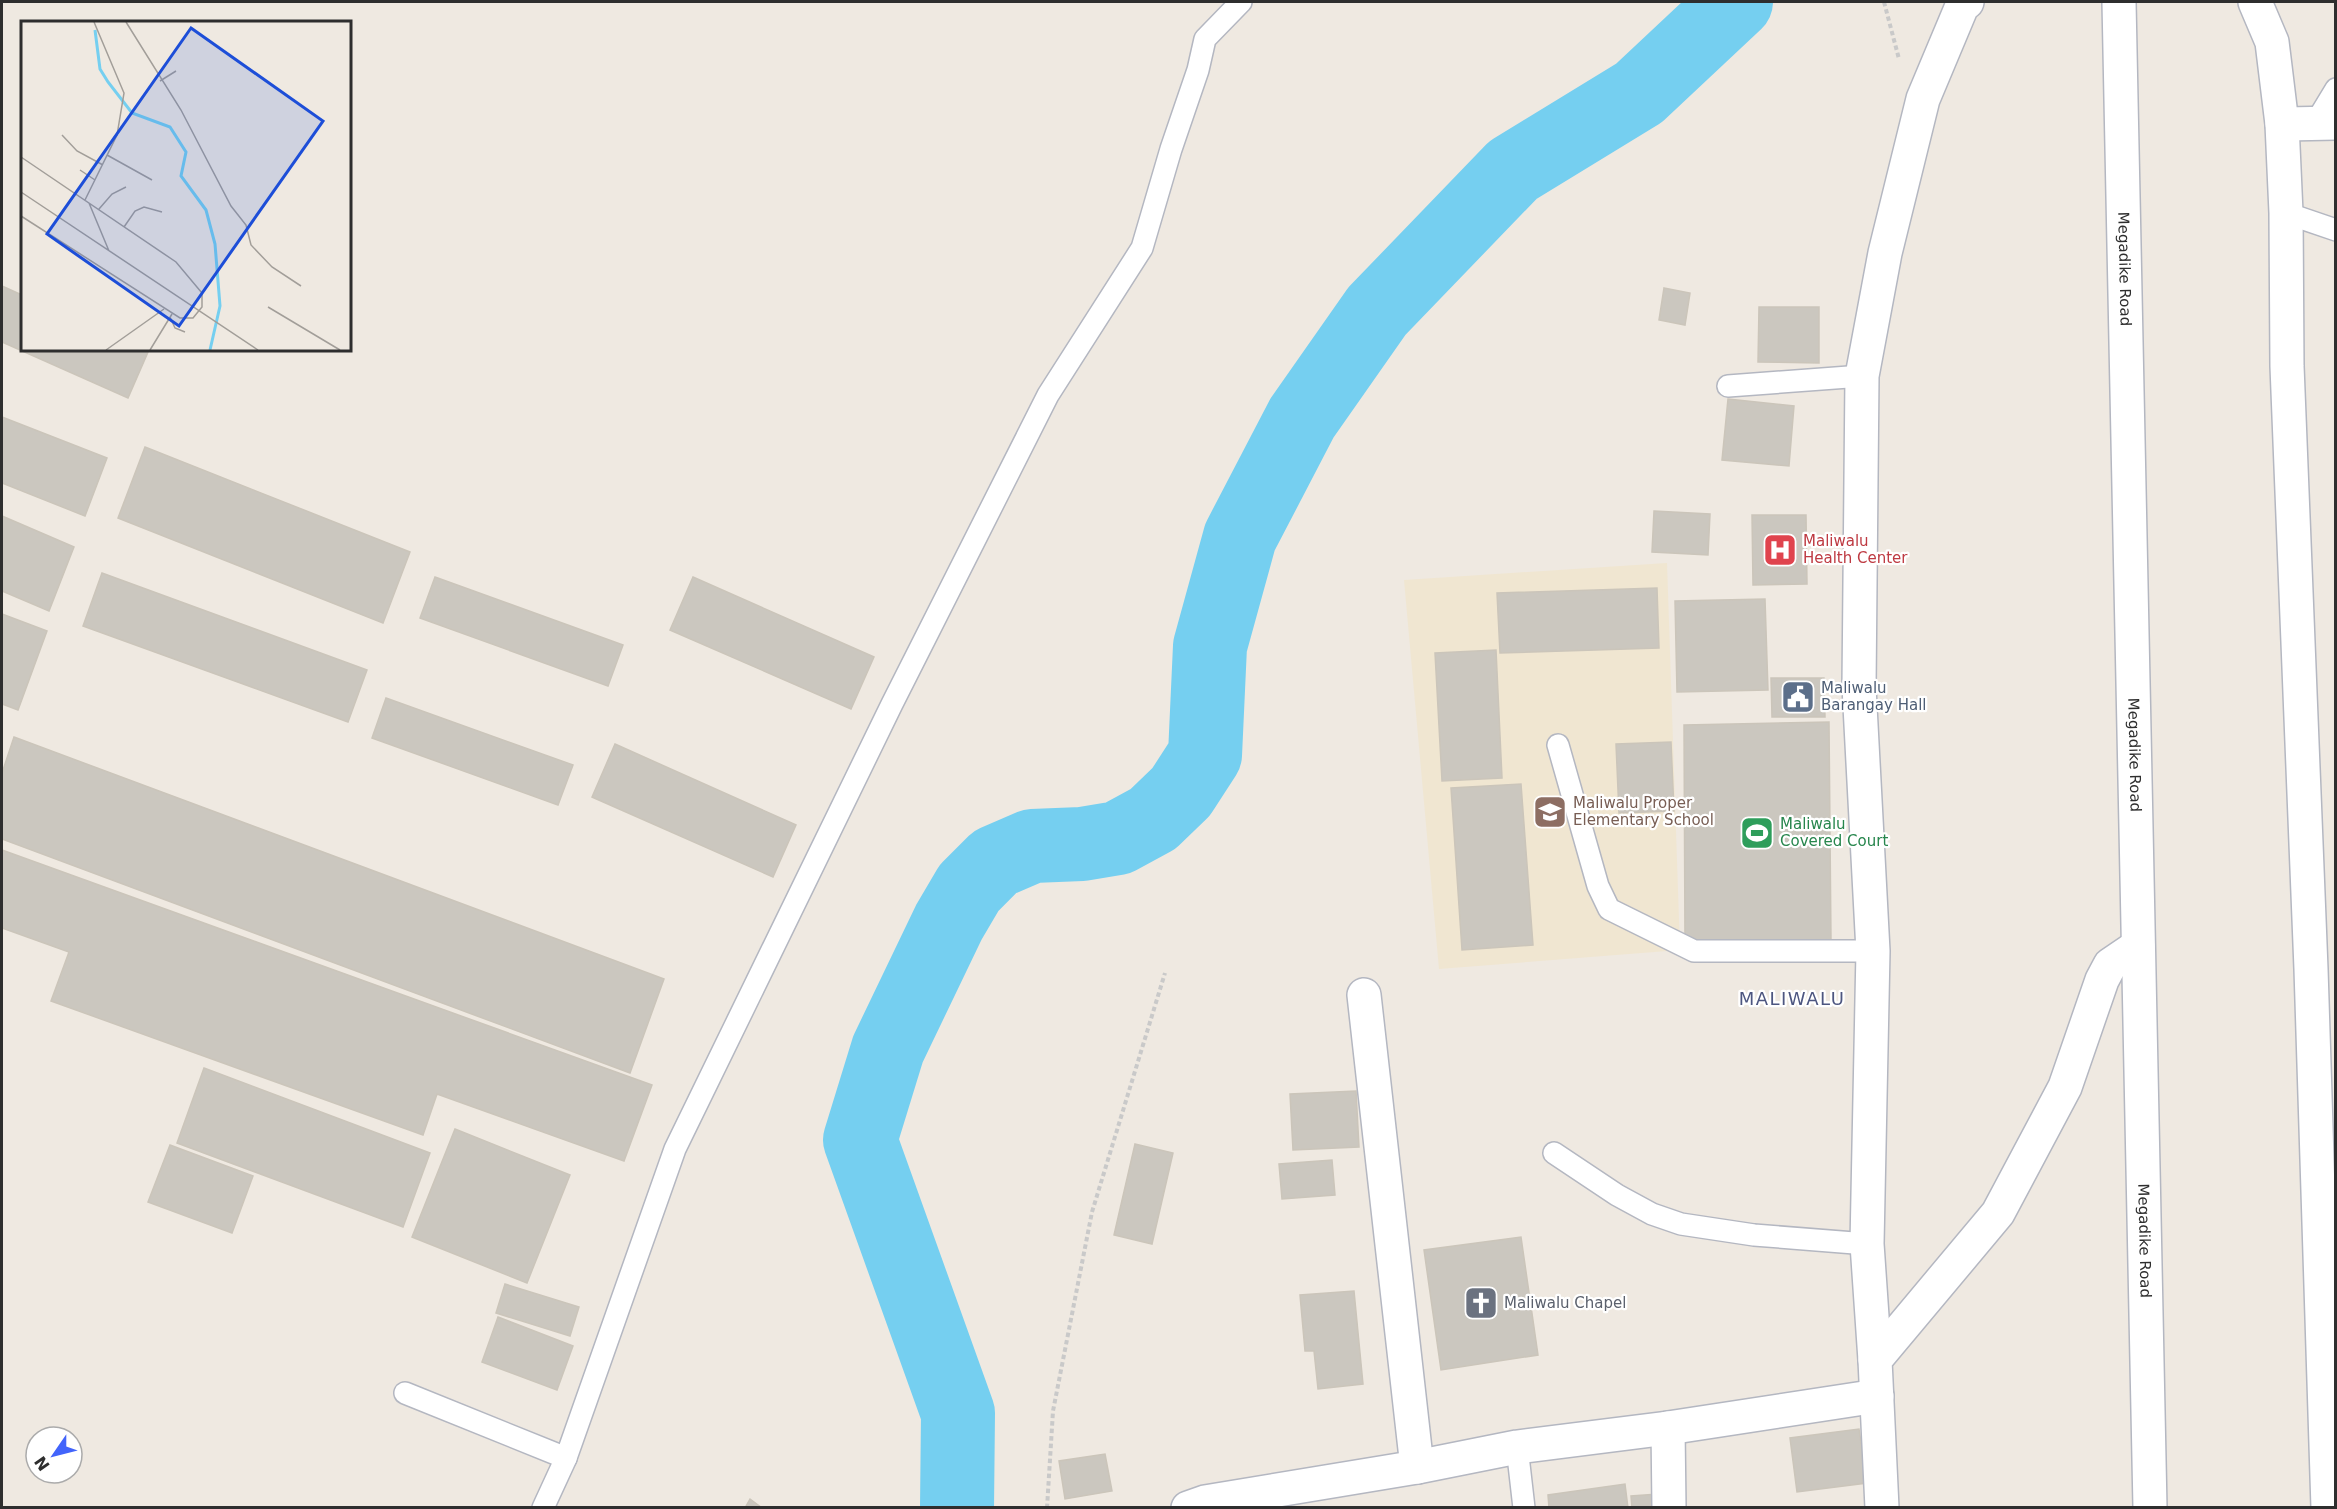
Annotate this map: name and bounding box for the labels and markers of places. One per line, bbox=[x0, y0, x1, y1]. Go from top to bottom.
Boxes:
hospital icon: Maliwalu Health Center bbox=[1762, 532, 1798, 568]
place label: Maliwalu Health Center bbox=[1803, 532, 1908, 567]
public building icon: Maliwalu Barangay Hall bbox=[1780, 679, 1816, 715]
place label: Maliwalu Barangay Hall bbox=[1821, 679, 1927, 714]
school or university icon: Maliwalu Proper Elementary School bbox=[1532, 794, 1568, 830]
place label: Maliwalu Proper Elementary School bbox=[1573, 794, 1714, 829]
sports icon: Maliwalu Covered Court bbox=[1739, 815, 1775, 851]
place label: Maliwalu Covered Court bbox=[1780, 815, 1888, 850]
church icon: Maliwalu Chapel bbox=[1463, 1285, 1499, 1321]
place label: Maliwalu Chapel bbox=[1504, 1294, 1626, 1312]

